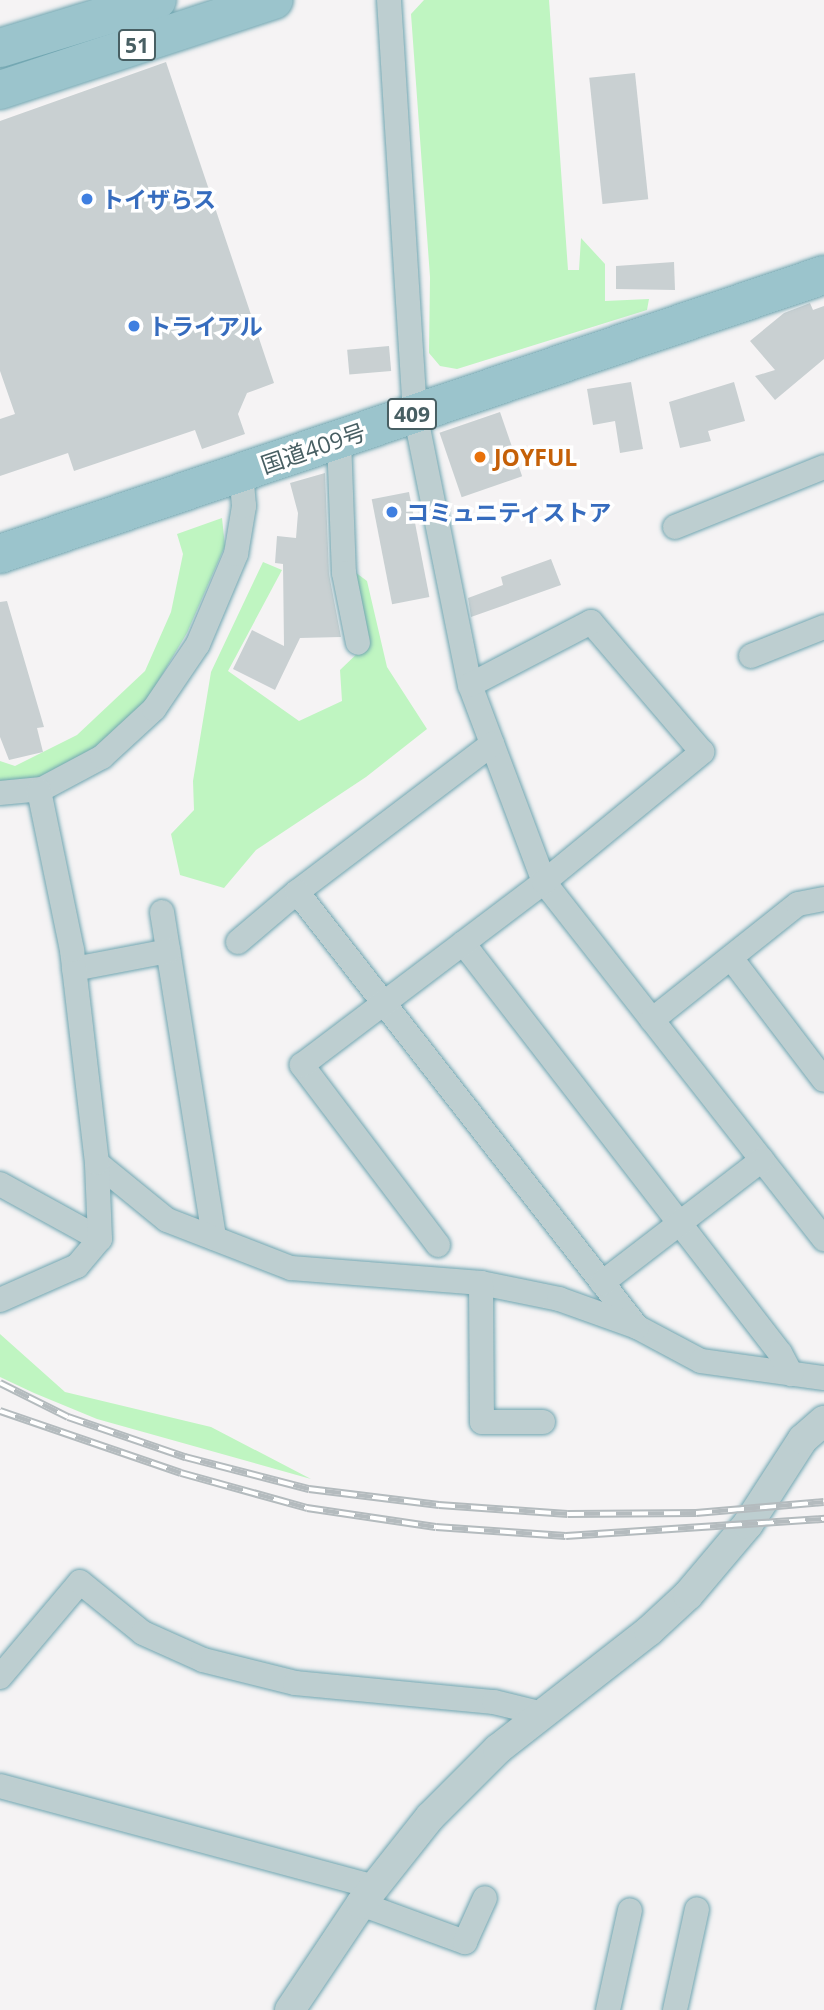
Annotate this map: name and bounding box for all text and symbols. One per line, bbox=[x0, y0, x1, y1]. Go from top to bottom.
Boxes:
road number: 51 bbox=[118, 28, 156, 62]
place label: トイザらス bbox=[101, 185, 216, 213]
marker: トイザらス bbox=[79, 191, 95, 207]
place label: トライアル bbox=[148, 312, 263, 340]
marker: トライアル bbox=[126, 318, 142, 334]
road number: 409 bbox=[386, 396, 438, 432]
street label: 国道409号 bbox=[257, 417, 369, 479]
place label: JOYFUL bbox=[494, 443, 577, 471]
marker: JOYFUL bbox=[472, 449, 488, 465]
place label: コミュニティストア bbox=[406, 498, 613, 526]
marker: コミュニティストア bbox=[384, 504, 400, 520]

